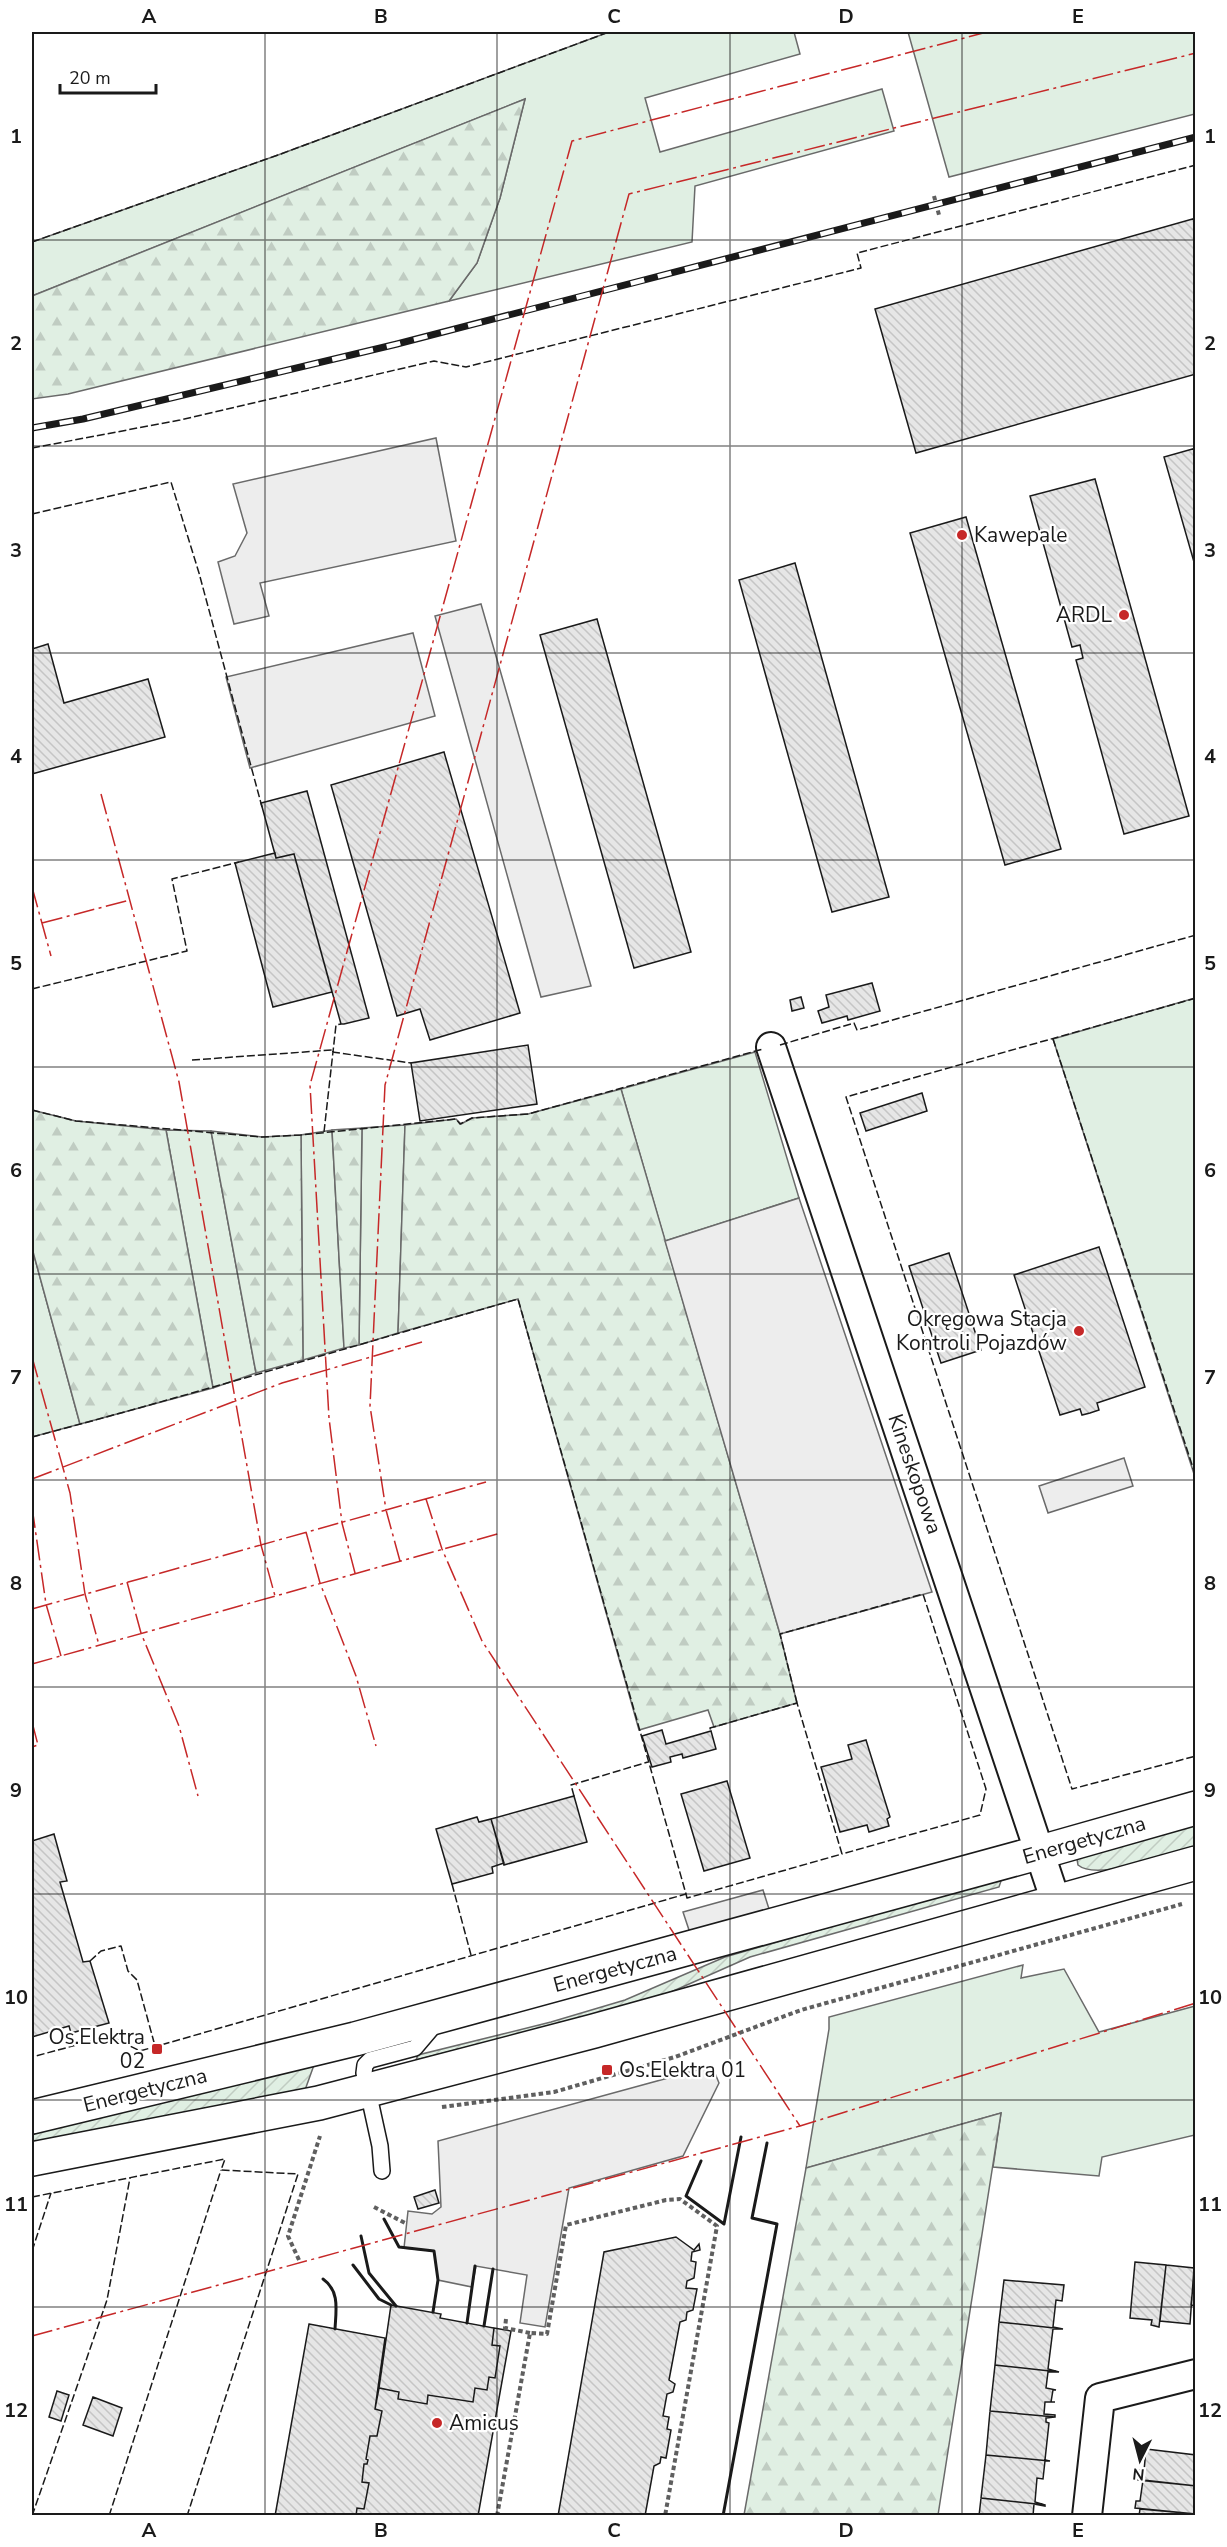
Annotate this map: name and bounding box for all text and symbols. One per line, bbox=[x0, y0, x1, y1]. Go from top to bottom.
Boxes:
text: A bbox=[142, 3, 157, 30]
text: B bbox=[374, 3, 388, 30]
text: C bbox=[607, 3, 621, 30]
text: D bbox=[838, 3, 854, 30]
text: E bbox=[1072, 3, 1084, 30]
scale bar bbox=[60, 57, 156, 95]
text: 20 m bbox=[69, 66, 111, 90]
text: 1 bbox=[10, 123, 22, 150]
text: 1 bbox=[1204, 123, 1216, 150]
text: 2 bbox=[10, 330, 22, 357]
text: 2 bbox=[1204, 330, 1216, 357]
place label: Kawepale bbox=[974, 521, 1067, 549]
marker: Kawepale bbox=[955, 528, 969, 542]
text: 3 bbox=[10, 537, 22, 564]
text: 3 bbox=[1204, 537, 1216, 564]
place label: ARDL bbox=[1056, 601, 1113, 629]
marker: ARDL bbox=[1117, 608, 1131, 622]
text: 4 bbox=[10, 743, 22, 770]
text: 4 bbox=[1204, 743, 1216, 770]
text: 5 bbox=[10, 950, 22, 977]
text: 5 bbox=[1204, 950, 1216, 977]
text: 6 bbox=[10, 1157, 22, 1184]
text: 6 bbox=[1204, 1157, 1216, 1184]
place label: Okręgowa Stacja Kontroli Pojazdów bbox=[896, 1305, 1067, 1357]
marker: Okręgowa Stacja Kontroli Pojazdów bbox=[1072, 1324, 1086, 1338]
text: 7 bbox=[10, 1364, 22, 1391]
text: 7 bbox=[1204, 1364, 1216, 1391]
street label: Kineskopowa bbox=[881, 1410, 949, 1538]
text: 8 bbox=[10, 1570, 22, 1597]
text: 8 bbox=[1204, 1570, 1216, 1597]
text: 9 bbox=[10, 1777, 22, 1804]
text: 9 bbox=[1204, 1777, 1216, 1804]
street label: Energetyczna bbox=[1019, 1809, 1149, 1871]
street label: Energetyczna bbox=[550, 1939, 680, 1999]
text: 10 bbox=[4, 1984, 28, 2011]
text: 10 bbox=[1198, 1984, 1222, 2011]
place label: Os.Elektra 02 bbox=[48, 2023, 145, 2075]
marker: Os.Elektra 02 bbox=[150, 2042, 164, 2056]
place label: Os.Elektra 01 bbox=[619, 2056, 746, 2084]
street label: Energetyczna bbox=[80, 2061, 210, 2119]
marker: Os.Elektra 01 bbox=[600, 2063, 614, 2077]
text: 11 bbox=[4, 2191, 28, 2218]
text: 11 bbox=[1198, 2191, 1222, 2218]
text: 12 bbox=[4, 2397, 28, 2424]
text: 12 bbox=[1198, 2397, 1222, 2424]
place label: Amicus bbox=[449, 2409, 519, 2437]
marker: Amicus bbox=[430, 2416, 444, 2430]
north arrow bbox=[1110, 2430, 1170, 2490]
text: N bbox=[1131, 2462, 1146, 2485]
text: A bbox=[142, 2517, 157, 2544]
text: B bbox=[374, 2517, 388, 2544]
text: C bbox=[607, 2517, 621, 2544]
text: D bbox=[838, 2517, 854, 2544]
text: E bbox=[1072, 2517, 1084, 2544]

